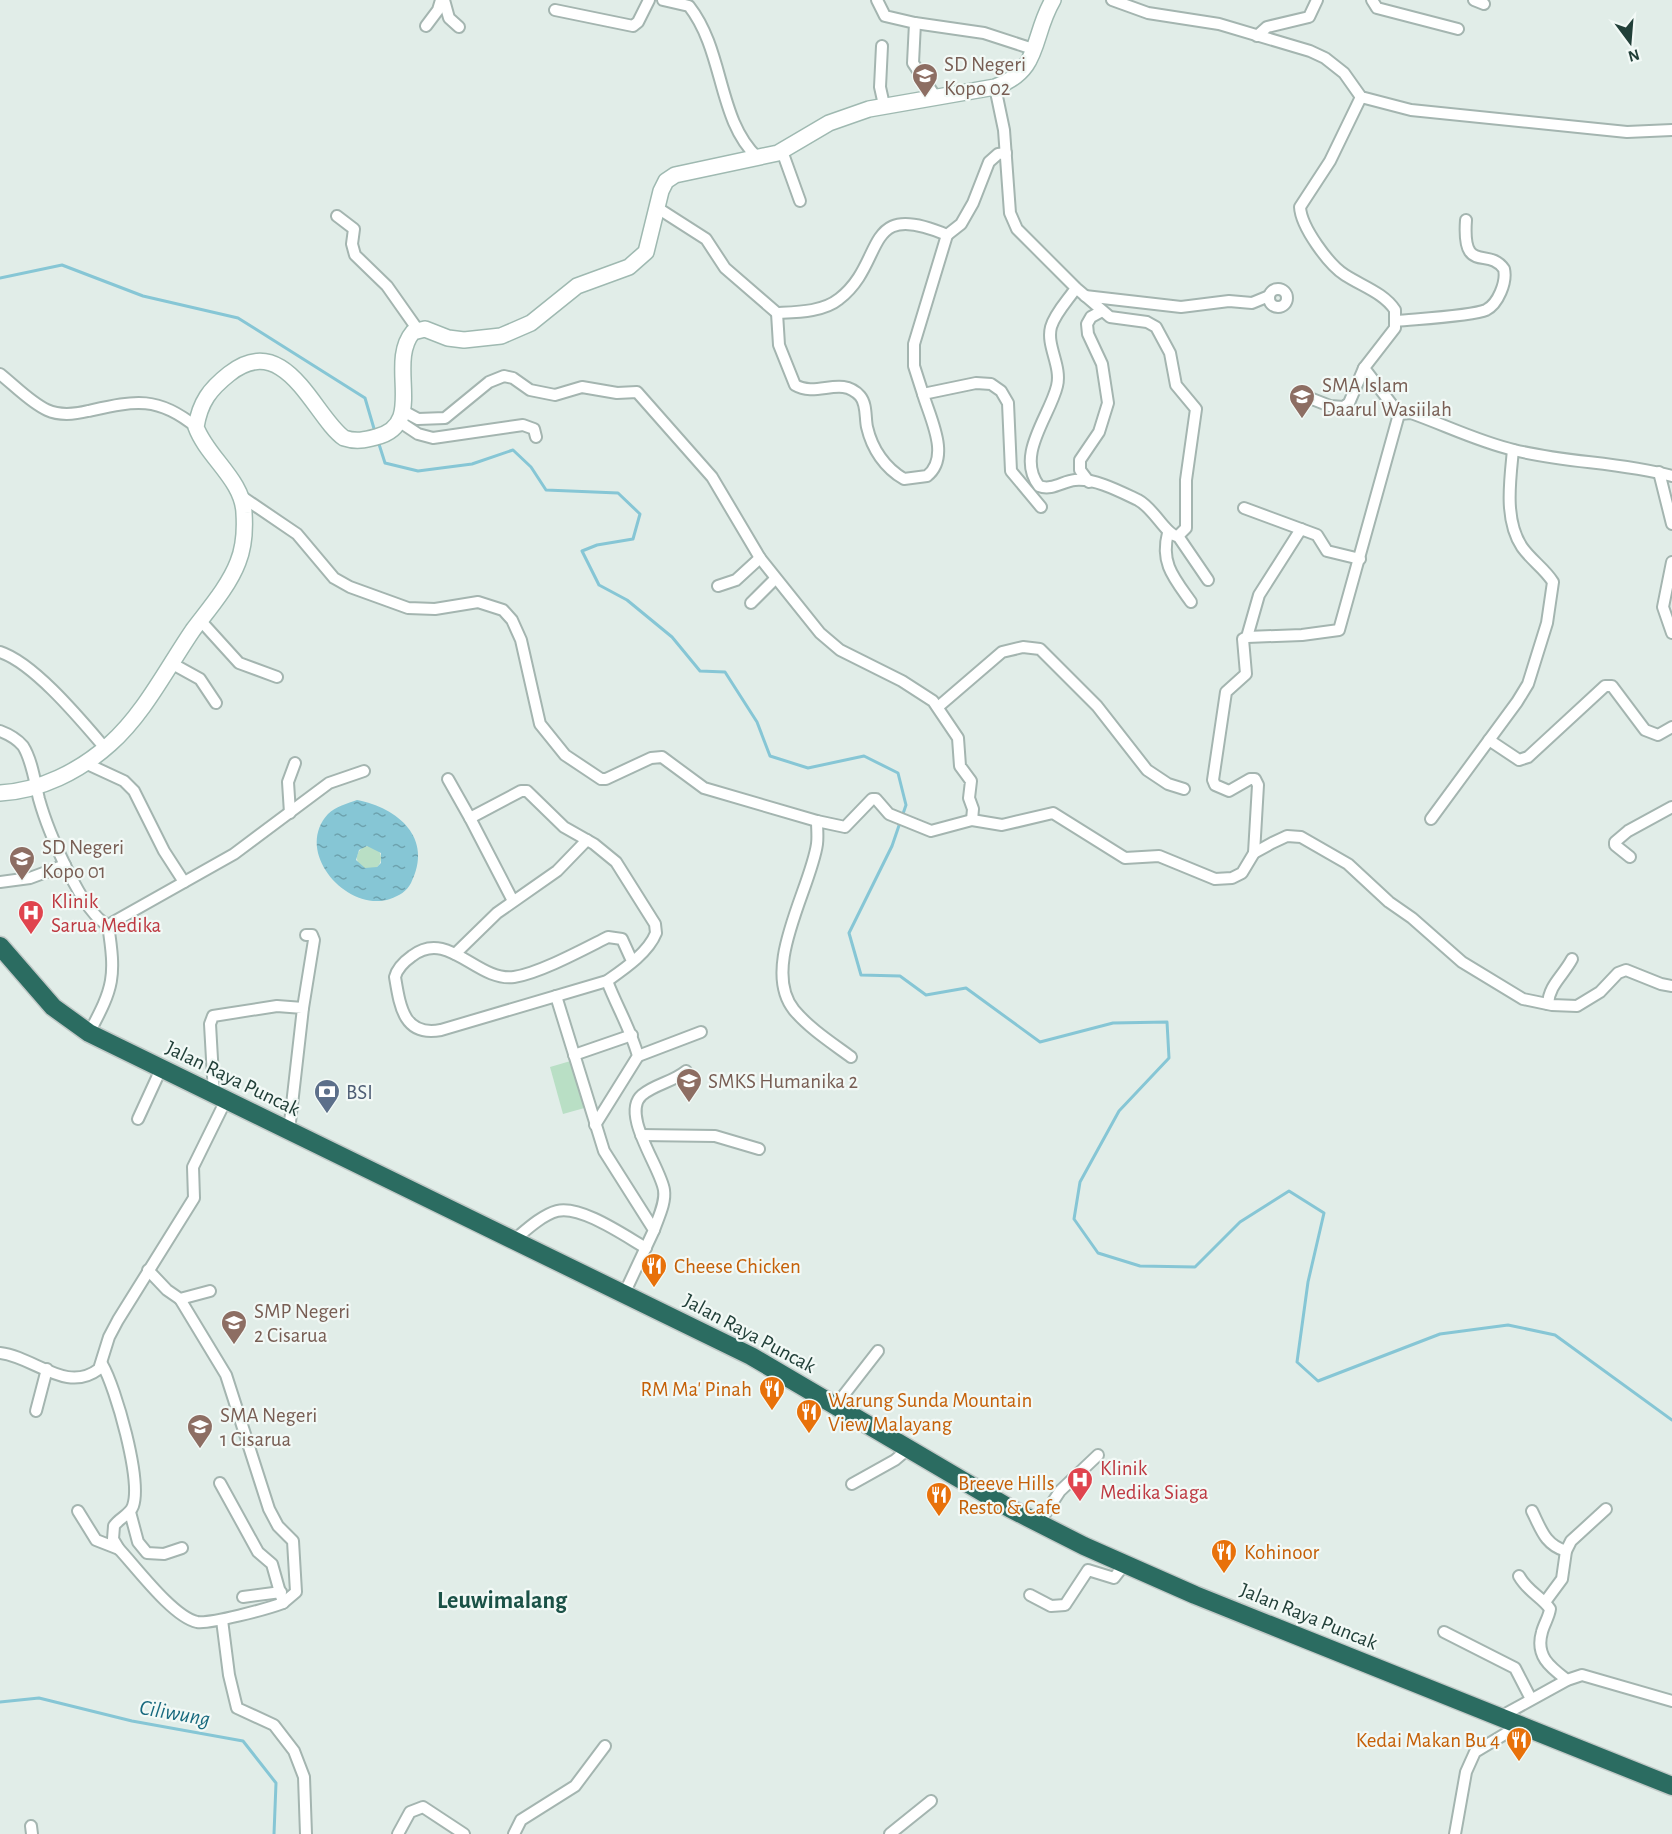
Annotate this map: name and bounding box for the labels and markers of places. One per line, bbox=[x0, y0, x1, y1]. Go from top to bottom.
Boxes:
place label: SD Negeri Kopo 02 bbox=[944, 54, 1026, 99]
school or university icon: SD Negeri Kopo 02 bbox=[910, 61, 940, 99]
place label: SMA Islam Daarul Wasiilah bbox=[1322, 375, 1452, 420]
school or university icon: SMA Islam Daarul Wasiilah bbox=[1287, 382, 1317, 420]
place label: SD Negeri Kopo 01 bbox=[42, 837, 124, 882]
school or university icon: SD Negeri Kopo 01 bbox=[7, 844, 37, 882]
place label: Klinik Sarua Medika bbox=[51, 891, 162, 936]
hospital icon: Klinik Sarua Medika bbox=[16, 898, 46, 936]
school or university icon: SMKS Humanika 2 bbox=[674, 1066, 704, 1104]
place label: SMKS Humanika 2 bbox=[708, 1071, 858, 1092]
bank icon: BSI bbox=[312, 1077, 342, 1115]
place label: BSI bbox=[346, 1082, 373, 1103]
restaurant icon: Cheese Chicken bbox=[639, 1251, 669, 1289]
place label: Cheese Chicken bbox=[674, 1256, 801, 1277]
place label: SMP Negeri 2 Cisarua bbox=[254, 1301, 350, 1346]
school or university icon: SMP Negeri 2 Cisarua bbox=[219, 1308, 249, 1346]
restaurant icon: RM Ma' Pinah bbox=[757, 1374, 787, 1412]
place label: RM Ma' Pinah bbox=[640, 1379, 752, 1400]
place label: Warung Sunda Mountain View Malayang bbox=[828, 1390, 1032, 1435]
restaurant icon: Warung Sunda Mountain View Malayang bbox=[794, 1397, 824, 1435]
place label: SMA Negeri 1 Cisarua bbox=[220, 1405, 317, 1450]
school or university icon: SMA Negeri 1 Cisarua bbox=[185, 1412, 215, 1450]
place label: Klinik Medika Siaga bbox=[1100, 1458, 1209, 1503]
hospital icon: Klinik Medika Siaga bbox=[1065, 1465, 1095, 1503]
place label: Breeve Hills Resto & Cafe bbox=[958, 1473, 1061, 1518]
restaurant icon: Breeve Hills Resto & Cafe bbox=[924, 1480, 954, 1518]
restaurant icon: Kohinoor bbox=[1209, 1537, 1239, 1575]
place label: Kohinoor bbox=[1244, 1542, 1320, 1563]
restaurant icon: Kedai Makan Bu 4 bbox=[1504, 1725, 1534, 1763]
place label: Kedai Makan Bu 4 bbox=[1356, 1730, 1500, 1751]

